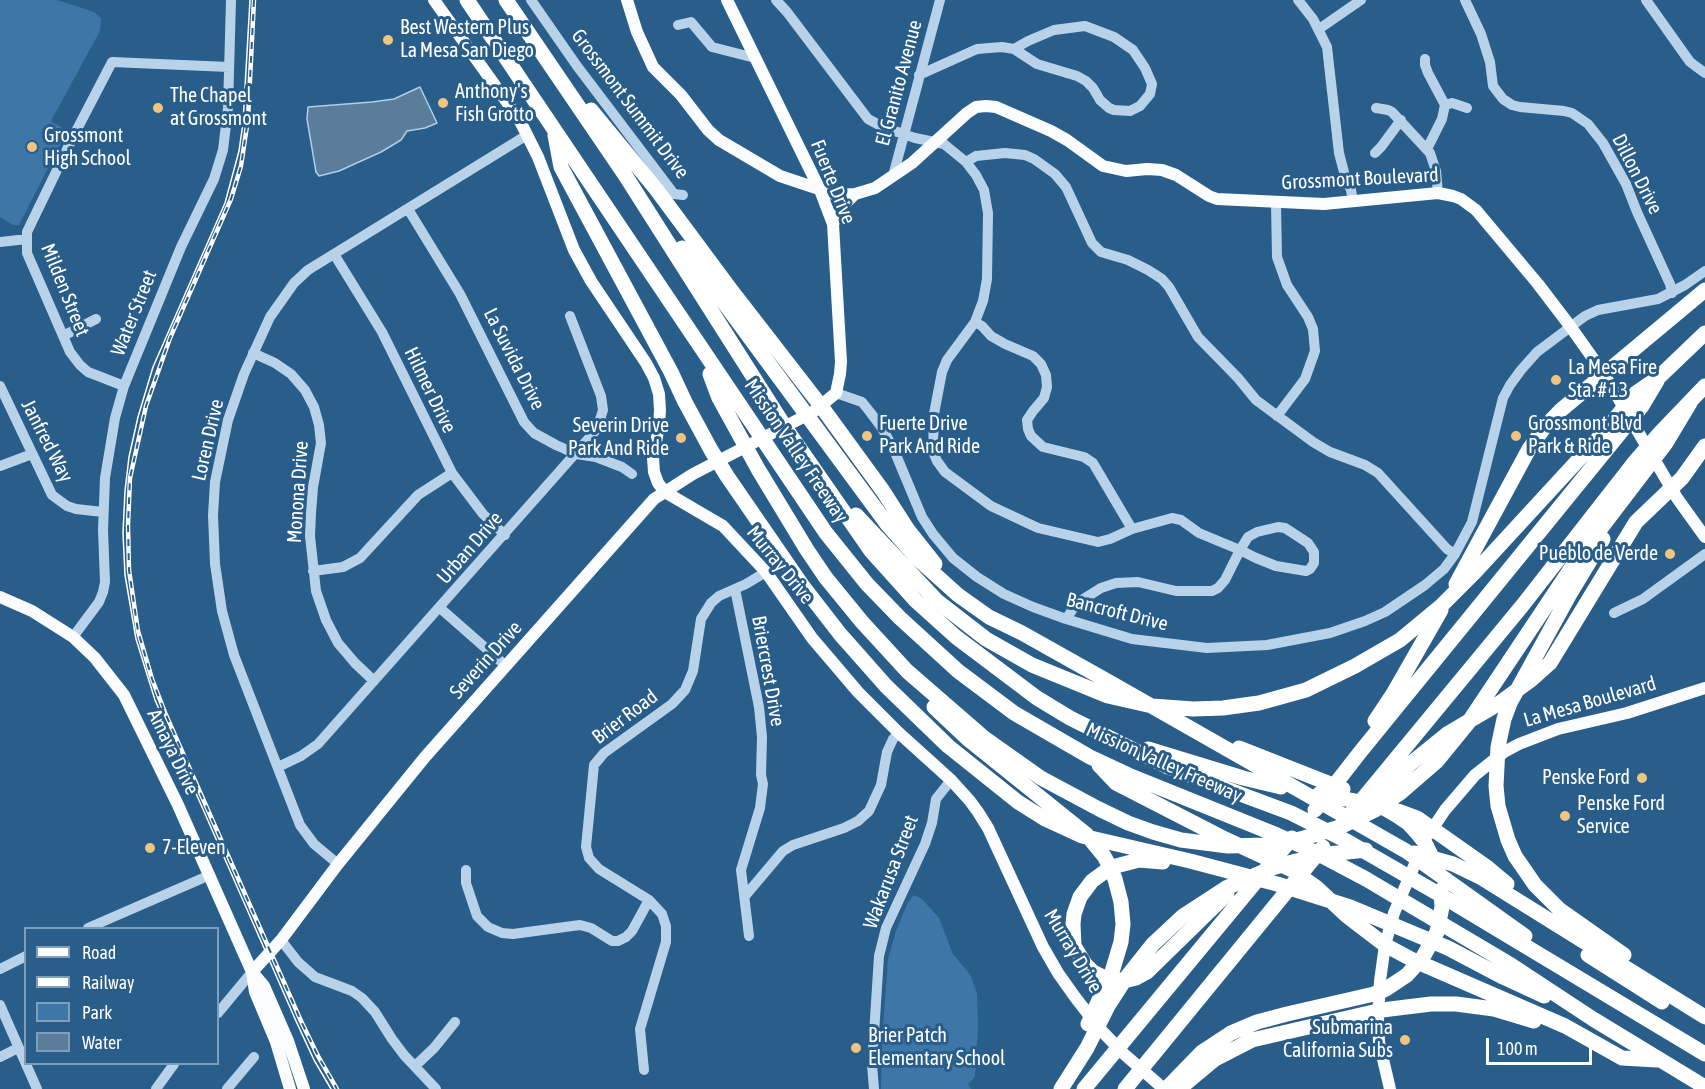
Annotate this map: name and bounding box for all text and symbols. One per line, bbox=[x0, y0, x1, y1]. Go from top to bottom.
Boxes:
place label: Best Western Plus La Mesa San Diego bbox=[400, 16, 534, 63]
street label: El Granito Avenue bbox=[871, 17, 927, 149]
street label: Grossmont Summit Drive bbox=[566, 25, 694, 183]
marker: Best Western Plus La Mesa San Diego bbox=[381, 33, 395, 47]
place label: Anthony's Fish Grotto bbox=[455, 80, 534, 127]
place label: The Chapel at Grossmont bbox=[170, 84, 267, 131]
marker: Anthony's Fish Grotto bbox=[436, 96, 450, 110]
marker: The Chapel at Grossmont bbox=[151, 101, 165, 115]
place label: Grossmont High School bbox=[44, 124, 131, 171]
street label: Dillon Drive bbox=[1607, 130, 1667, 218]
street label: Fuerte Drive bbox=[805, 136, 861, 228]
marker: Grossmont High School bbox=[25, 140, 39, 154]
street label: Grossmont Boulevard bbox=[1281, 163, 1439, 195]
street label: Milden Street bbox=[36, 240, 94, 340]
street label: Water Street bbox=[106, 267, 162, 359]
street label: La Suvida Drive bbox=[478, 304, 550, 414]
street label: Hilmer Drive bbox=[399, 343, 461, 437]
place label: La Mesa Fire Sta. # 13 bbox=[1568, 356, 1657, 403]
marker: La Mesa Fire Sta. # 13 bbox=[1549, 373, 1563, 387]
street label: Mission Valley Freeway bbox=[739, 375, 853, 527]
street label: Janfred Way bbox=[16, 396, 78, 486]
street label: Loren Drive bbox=[187, 397, 229, 483]
place label: Fuerte Drive Park And Ride bbox=[879, 412, 980, 459]
place label: Grossmont Blvd Park & Ride bbox=[1528, 412, 1642, 459]
place label: Severin Drive Park And Ride bbox=[568, 414, 669, 461]
marker: Fuerte Drive Park And Ride bbox=[860, 429, 874, 443]
marker: Grossmont Blvd Park & Ride bbox=[1509, 429, 1523, 443]
marker: Severin Drive Park And Ride bbox=[674, 431, 688, 445]
street label: Monona Drive bbox=[282, 440, 314, 544]
street label: Urban Drive bbox=[432, 507, 508, 589]
street label: Murray Drive bbox=[741, 521, 819, 609]
place label: Pueblo de Verde bbox=[1539, 542, 1658, 566]
marker: Pueblo de Verde bbox=[1663, 547, 1677, 561]
street label: Bancroft Drive bbox=[1064, 588, 1170, 636]
street label: Briercrest Drive bbox=[746, 614, 790, 728]
street label: Severin Drive bbox=[445, 616, 527, 704]
street label: La Mesa Boulevard bbox=[1521, 672, 1659, 732]
street label: Brier Road bbox=[587, 685, 663, 749]
street label: Amaya Drive bbox=[142, 705, 204, 799]
street label: Mission Valley Freeway bbox=[1082, 718, 1246, 808]
place label: Penske Ford bbox=[1542, 766, 1630, 790]
marker: Penske Ford bbox=[1635, 771, 1649, 785]
place label: Penske Ford Service bbox=[1577, 792, 1665, 839]
marker: Penske Ford Service bbox=[1558, 809, 1572, 823]
street label: Wakarusa Street bbox=[858, 812, 924, 932]
place label: 7-Eleven bbox=[162, 836, 226, 860]
marker: 7-Eleven bbox=[143, 841, 157, 855]
street label: Murray Drive bbox=[1039, 905, 1107, 997]
legend bbox=[24, 927, 219, 1065]
text: Road bbox=[82, 942, 116, 963]
text: Railway bbox=[82, 972, 134, 993]
text: Park bbox=[82, 1002, 112, 1023]
place label: Submarina California Subs bbox=[1283, 1016, 1393, 1063]
place label: Brier Patch Elementary School bbox=[868, 1024, 1005, 1071]
scale bar bbox=[1489, 1026, 1596, 1064]
text: Water bbox=[82, 1032, 121, 1053]
marker: Submarina California Subs bbox=[1398, 1033, 1412, 1047]
text: 100 m bbox=[1497, 1038, 1538, 1059]
marker: Brier Patch Elementary School bbox=[849, 1041, 863, 1055]

